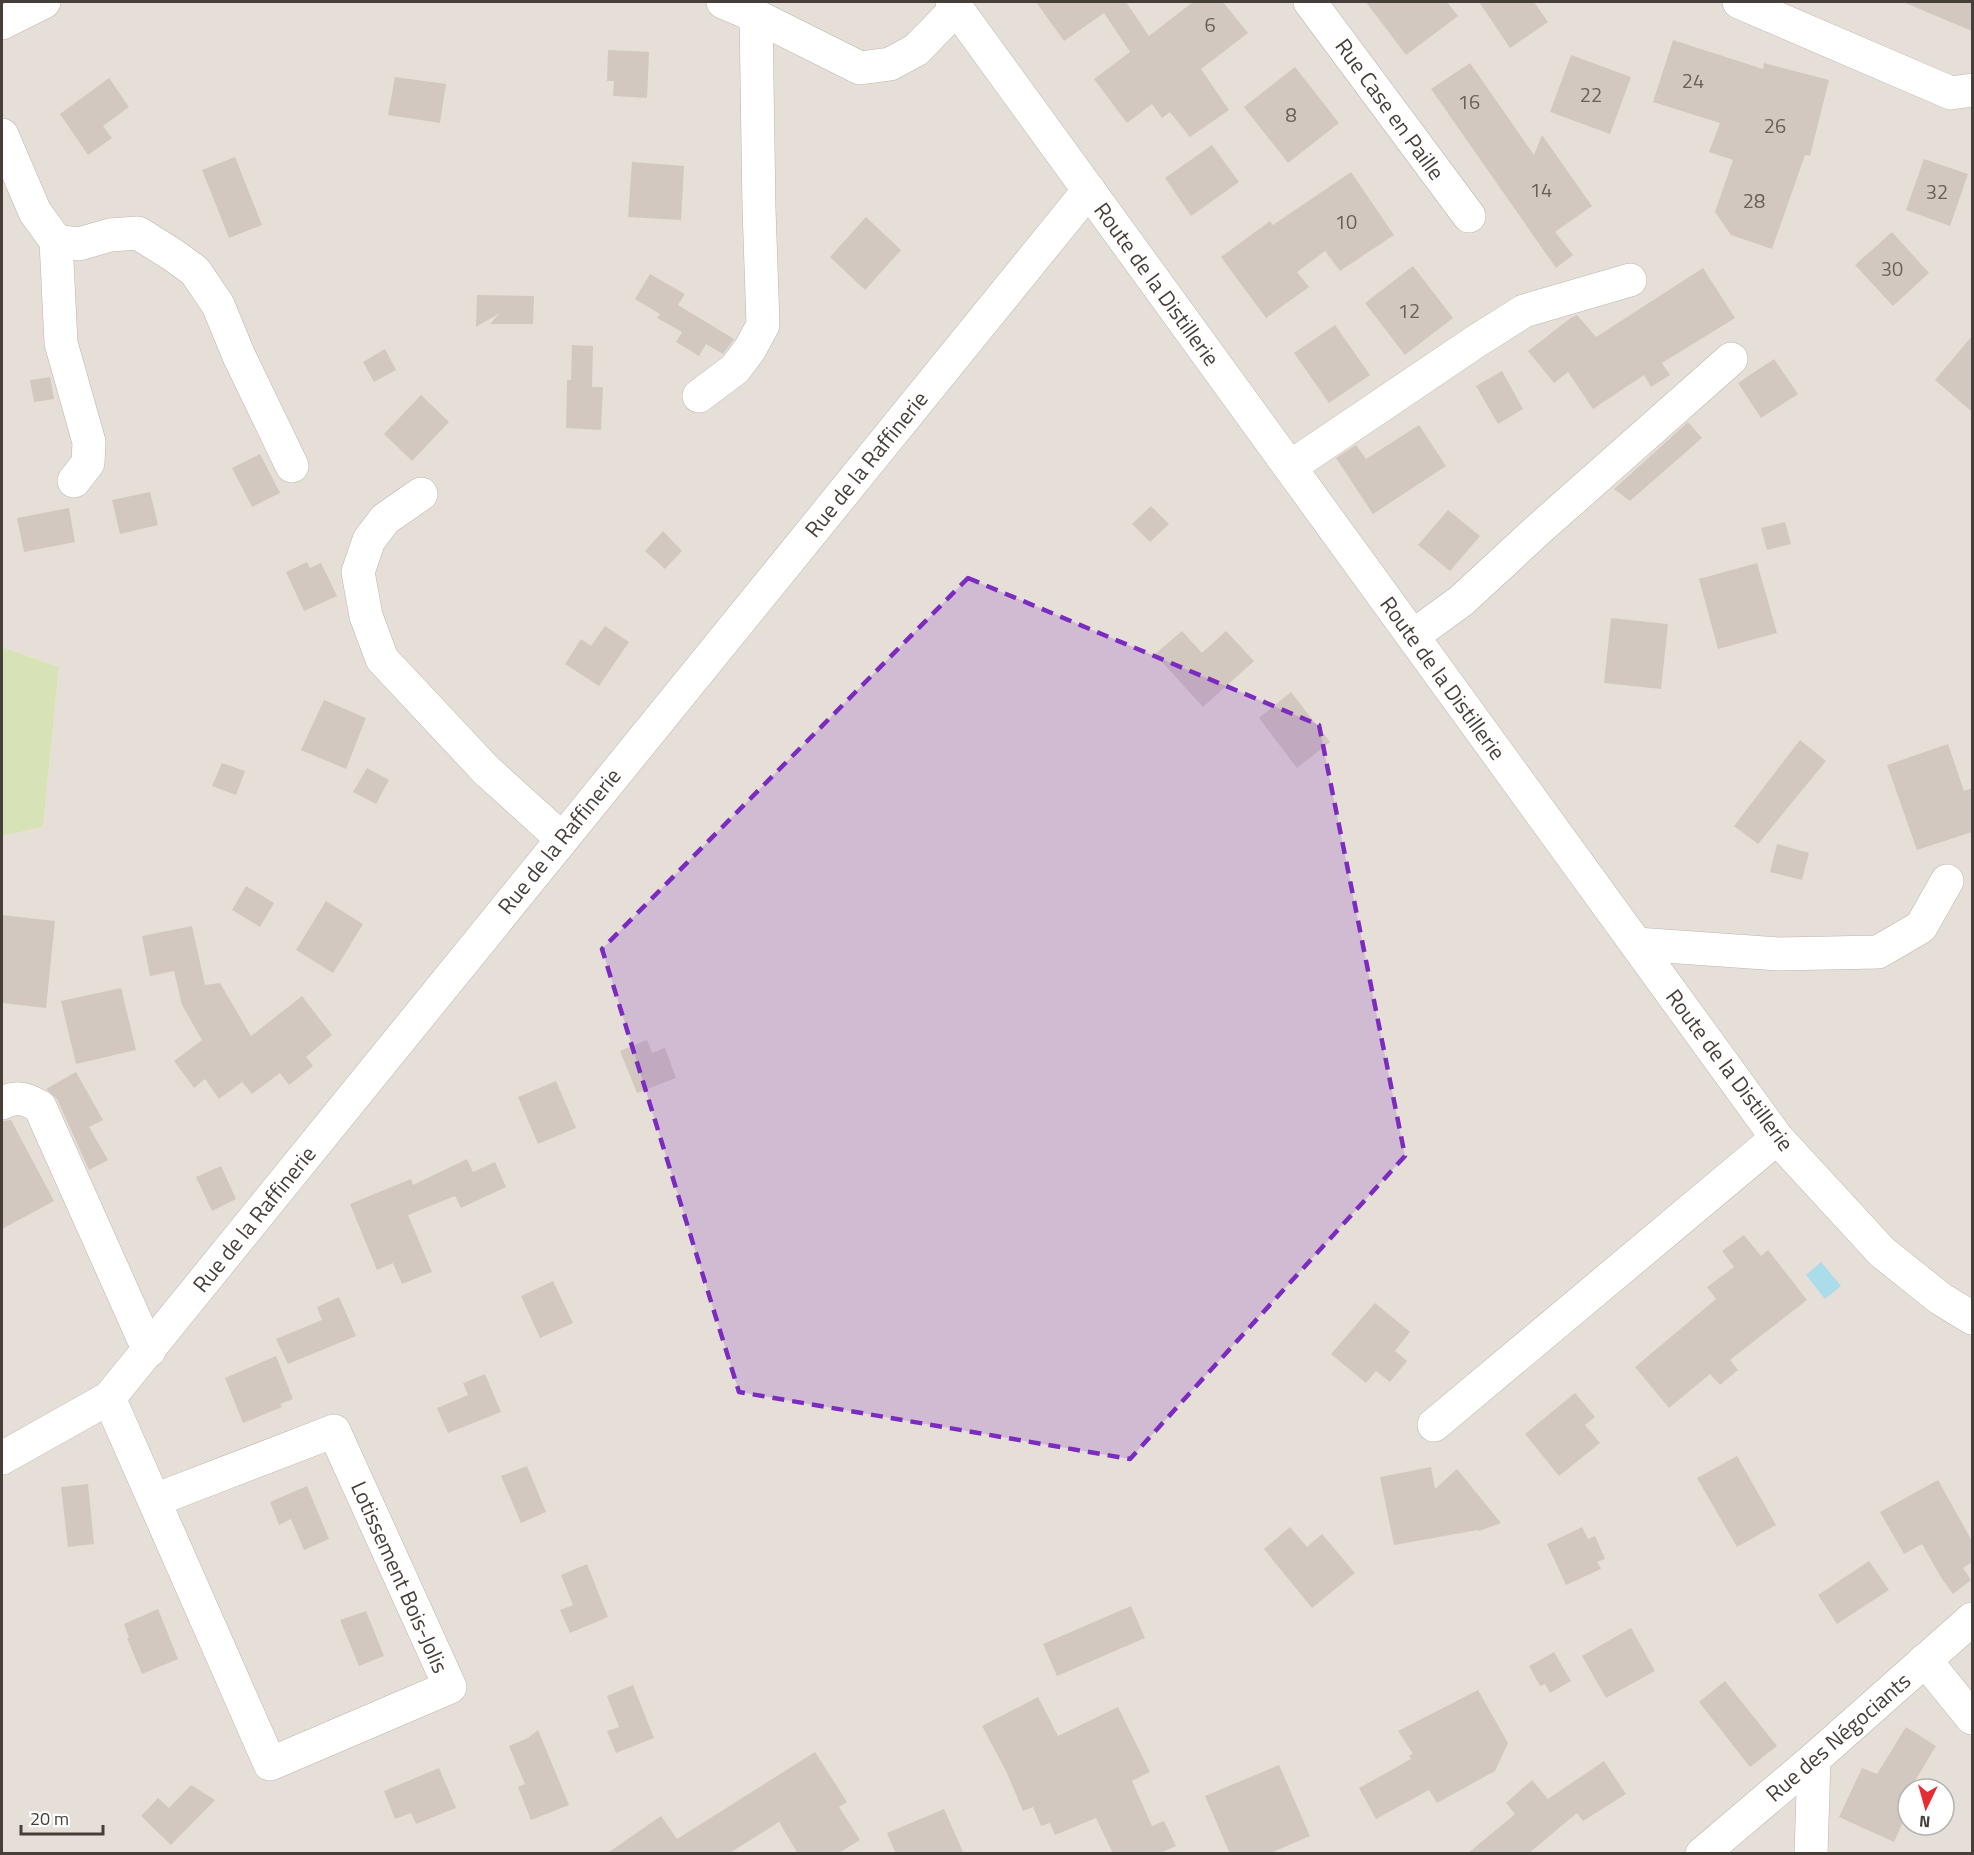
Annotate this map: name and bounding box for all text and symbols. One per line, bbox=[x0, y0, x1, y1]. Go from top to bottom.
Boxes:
house number: 6 bbox=[1204, 9, 1216, 40]
street label: Rue Case en Paille bbox=[1327, 31, 1453, 187]
house number: 24 bbox=[1682, 65, 1704, 96]
house number: 22 bbox=[1580, 79, 1602, 110]
house number: 16 bbox=[1458, 86, 1480, 117]
house number: 8 bbox=[1285, 99, 1297, 130]
house number: 26 bbox=[1764, 110, 1786, 141]
house number: 14 bbox=[1530, 174, 1552, 205]
house number: 32 bbox=[1926, 176, 1948, 207]
house number: 28 bbox=[1743, 185, 1765, 216]
street label: Route de la Distillerie bbox=[1086, 195, 1228, 373]
house number: 10 bbox=[1335, 206, 1357, 237]
house number: 30 bbox=[1881, 253, 1903, 284]
house number: 12 bbox=[1398, 295, 1420, 326]
street label: Rue de la Raffinerie bbox=[796, 383, 936, 545]
street label: Route de la Distillerie bbox=[1372, 589, 1514, 767]
street label: Rue de la Raffinerie bbox=[489, 760, 629, 922]
street label: Route de la Distillerie bbox=[1658, 982, 1802, 1158]
street label: Rue de la Raffinerie bbox=[184, 1138, 324, 1300]
street label: Lotissement Bois-Jolis bbox=[342, 1476, 458, 1678]
street label: Rue des Négociants bbox=[1758, 1664, 1918, 1810]
north arrow bbox=[1896, 1777, 1956, 1837]
scale bar bbox=[21, 1798, 104, 1836]
text: 20 m bbox=[30, 1805, 69, 1832]
text: N bbox=[1918, 1810, 1931, 1834]

